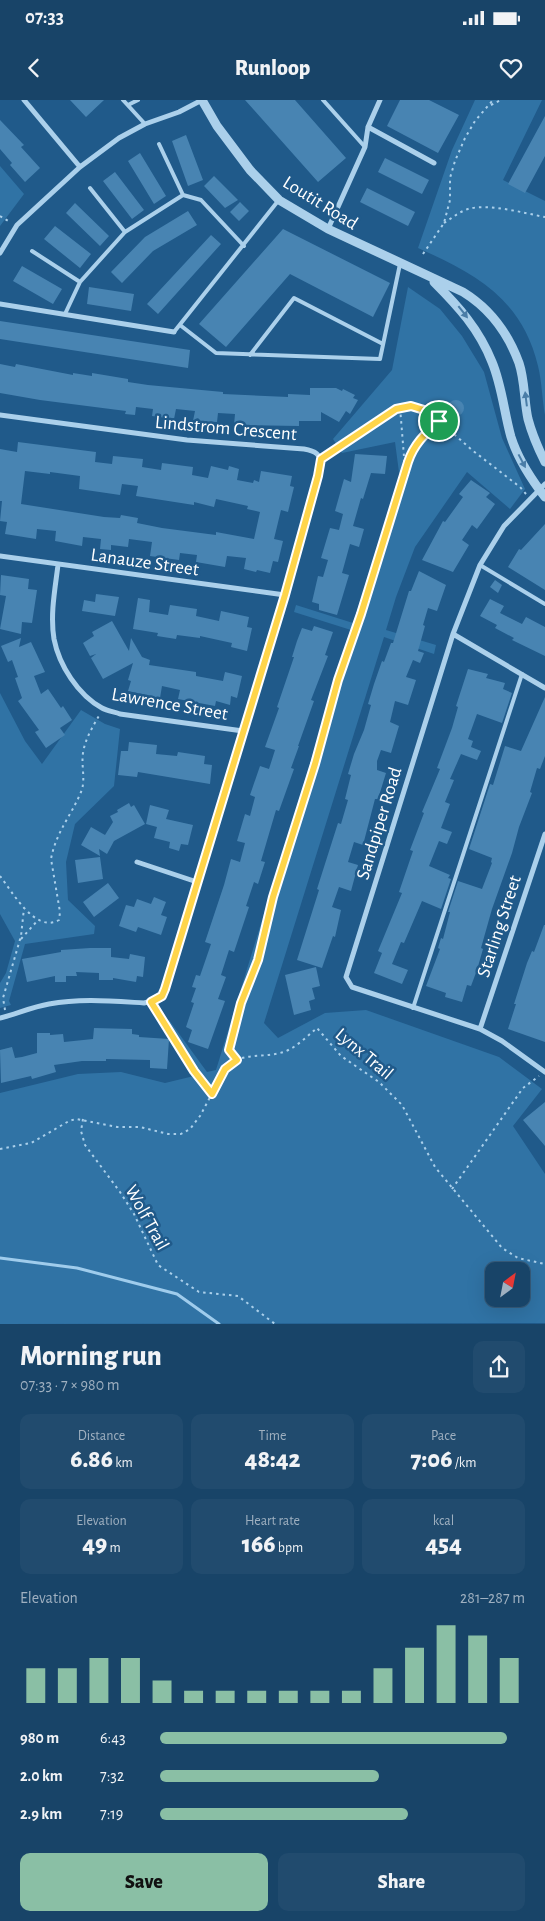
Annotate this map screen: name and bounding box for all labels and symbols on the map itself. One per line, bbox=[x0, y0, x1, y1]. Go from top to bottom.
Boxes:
street label: Loutit Road bbox=[279, 173, 361, 234]
one-way arrow bbox=[458, 305, 469, 318]
one-way arrow bbox=[522, 391, 530, 407]
pin bbox=[418, 400, 460, 442]
street label: Lindstrom Crescent bbox=[154, 413, 298, 444]
one-way arrow bbox=[518, 454, 526, 469]
street label: Lanauze Street bbox=[90, 545, 200, 579]
street label: Lawrence Street bbox=[110, 685, 229, 724]
street label: Sandpiper Road bbox=[353, 765, 406, 882]
street label: Starling Street bbox=[474, 873, 525, 980]
street label: Lynx Trail bbox=[332, 1025, 397, 1084]
street label: Wolf Trail bbox=[121, 1182, 172, 1253]
north arrow bbox=[485, 1262, 530, 1308]

